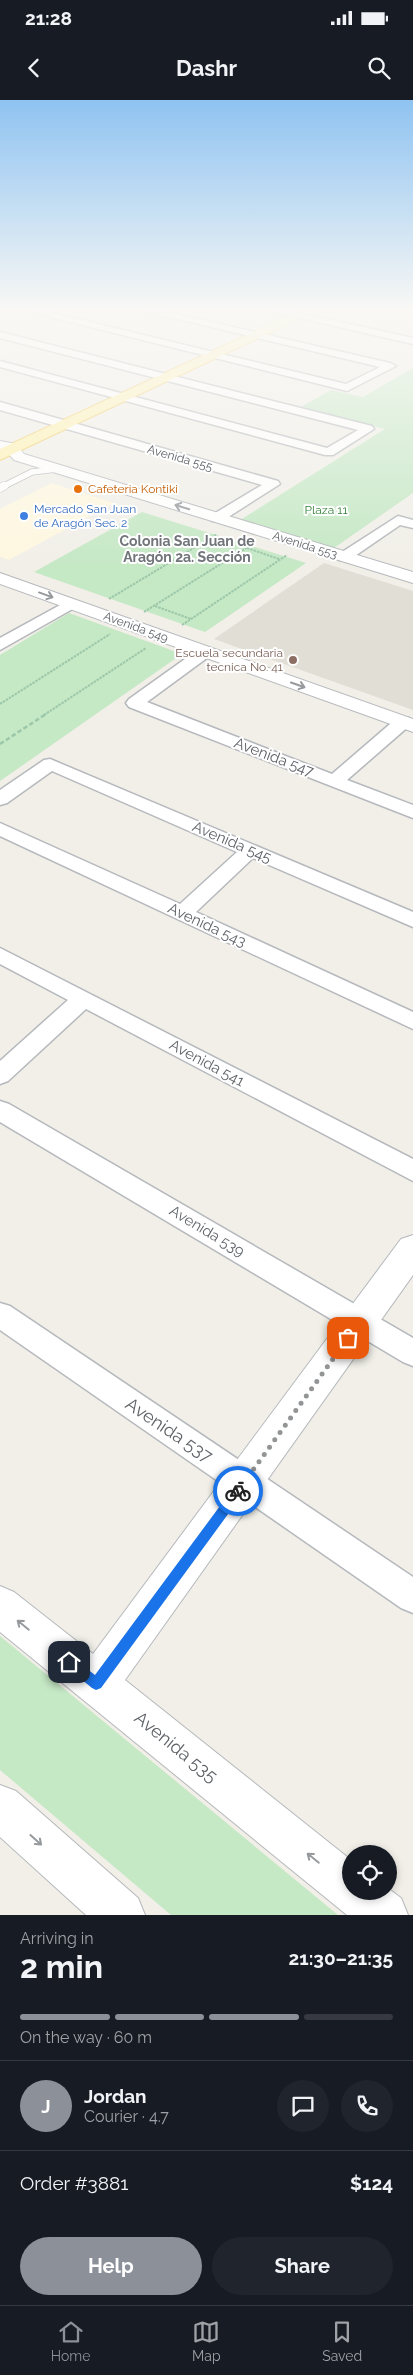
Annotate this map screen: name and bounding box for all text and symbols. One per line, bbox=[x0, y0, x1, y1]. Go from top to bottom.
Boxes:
text: 21:28 bbox=[25, 7, 72, 29]
icon: back bbox=[20, 54, 48, 82]
icon: search bbox=[365, 54, 393, 82]
text: Dashr bbox=[176, 55, 237, 81]
street label: Avenida 555 bbox=[146, 442, 215, 474]
place label: Cafeteria Kontiki bbox=[88, 482, 178, 496]
marker: Cafeteria Kontiki bbox=[72, 483, 84, 495]
place label: Mercado San Juan de Aragón Sec. 2 bbox=[34, 502, 136, 530]
one-way arrow bbox=[175, 502, 191, 512]
park label: Plaza 11 bbox=[304, 503, 348, 517]
marker: Mercado San Juan de Aragón Sec. 2 bbox=[18, 510, 30, 522]
street label: Avenida 553 bbox=[271, 528, 339, 562]
district label: Colonia San Juan de Aragón 2a. Sección bbox=[119, 533, 255, 565]
one-way arrow bbox=[38, 591, 53, 600]
street label: Avenida 549 bbox=[102, 609, 170, 645]
place label: Escuela secundaria tecnica No. 41 bbox=[175, 646, 283, 674]
marker: Escuela secundaria tecnica No. 41 bbox=[287, 654, 299, 666]
one-way arrow bbox=[289, 681, 305, 690]
street label: Avenida 547 bbox=[232, 734, 316, 780]
street label: Avenida 545 bbox=[190, 817, 274, 867]
street label: Avenida 543 bbox=[165, 899, 249, 951]
street label: Avenida 541 bbox=[166, 1036, 248, 1091]
street label: Avenida 539 bbox=[166, 1202, 248, 1261]
pin bbox=[327, 1317, 369, 1359]
icon: bag bbox=[334, 1324, 362, 1352]
street label: Avenida 537 bbox=[122, 1393, 217, 1467]
courier bbox=[213, 1466, 263, 1516]
icon: bike bbox=[224, 1477, 252, 1505]
one-way arrow bbox=[17, 1619, 30, 1630]
pin bbox=[48, 1641, 90, 1683]
icon: home bbox=[55, 1648, 83, 1676]
street label: Avenida 535 bbox=[131, 1707, 222, 1787]
one-way arrow bbox=[30, 1834, 43, 1845]
map controls bbox=[342, 1845, 397, 1900]
button: locate bbox=[342, 1845, 397, 1900]
one-way arrow bbox=[307, 1853, 320, 1864]
text: Arriving in bbox=[20, 1929, 94, 1948]
text: 21:30–21:35 bbox=[289, 1947, 393, 1969]
text: 2 min bbox=[20, 1948, 103, 1985]
text: On the way · 60 m bbox=[20, 2028, 152, 2047]
button: chat bbox=[277, 2080, 329, 2132]
button: phone bbox=[341, 2080, 393, 2132]
text: Jordan bbox=[84, 2085, 147, 2107]
text: J bbox=[41, 2095, 51, 2117]
text: Courier · 4.7 bbox=[84, 2107, 169, 2126]
text: Order #3881 bbox=[20, 2172, 128, 2194]
text: $124 bbox=[350, 2172, 393, 2194]
button: Help bbox=[20, 2237, 202, 2295]
button: Share bbox=[212, 2237, 393, 2295]
tab: Home bbox=[51, 2318, 90, 2364]
tab: Map bbox=[192, 2318, 221, 2364]
tab: Saved bbox=[322, 2318, 362, 2364]

